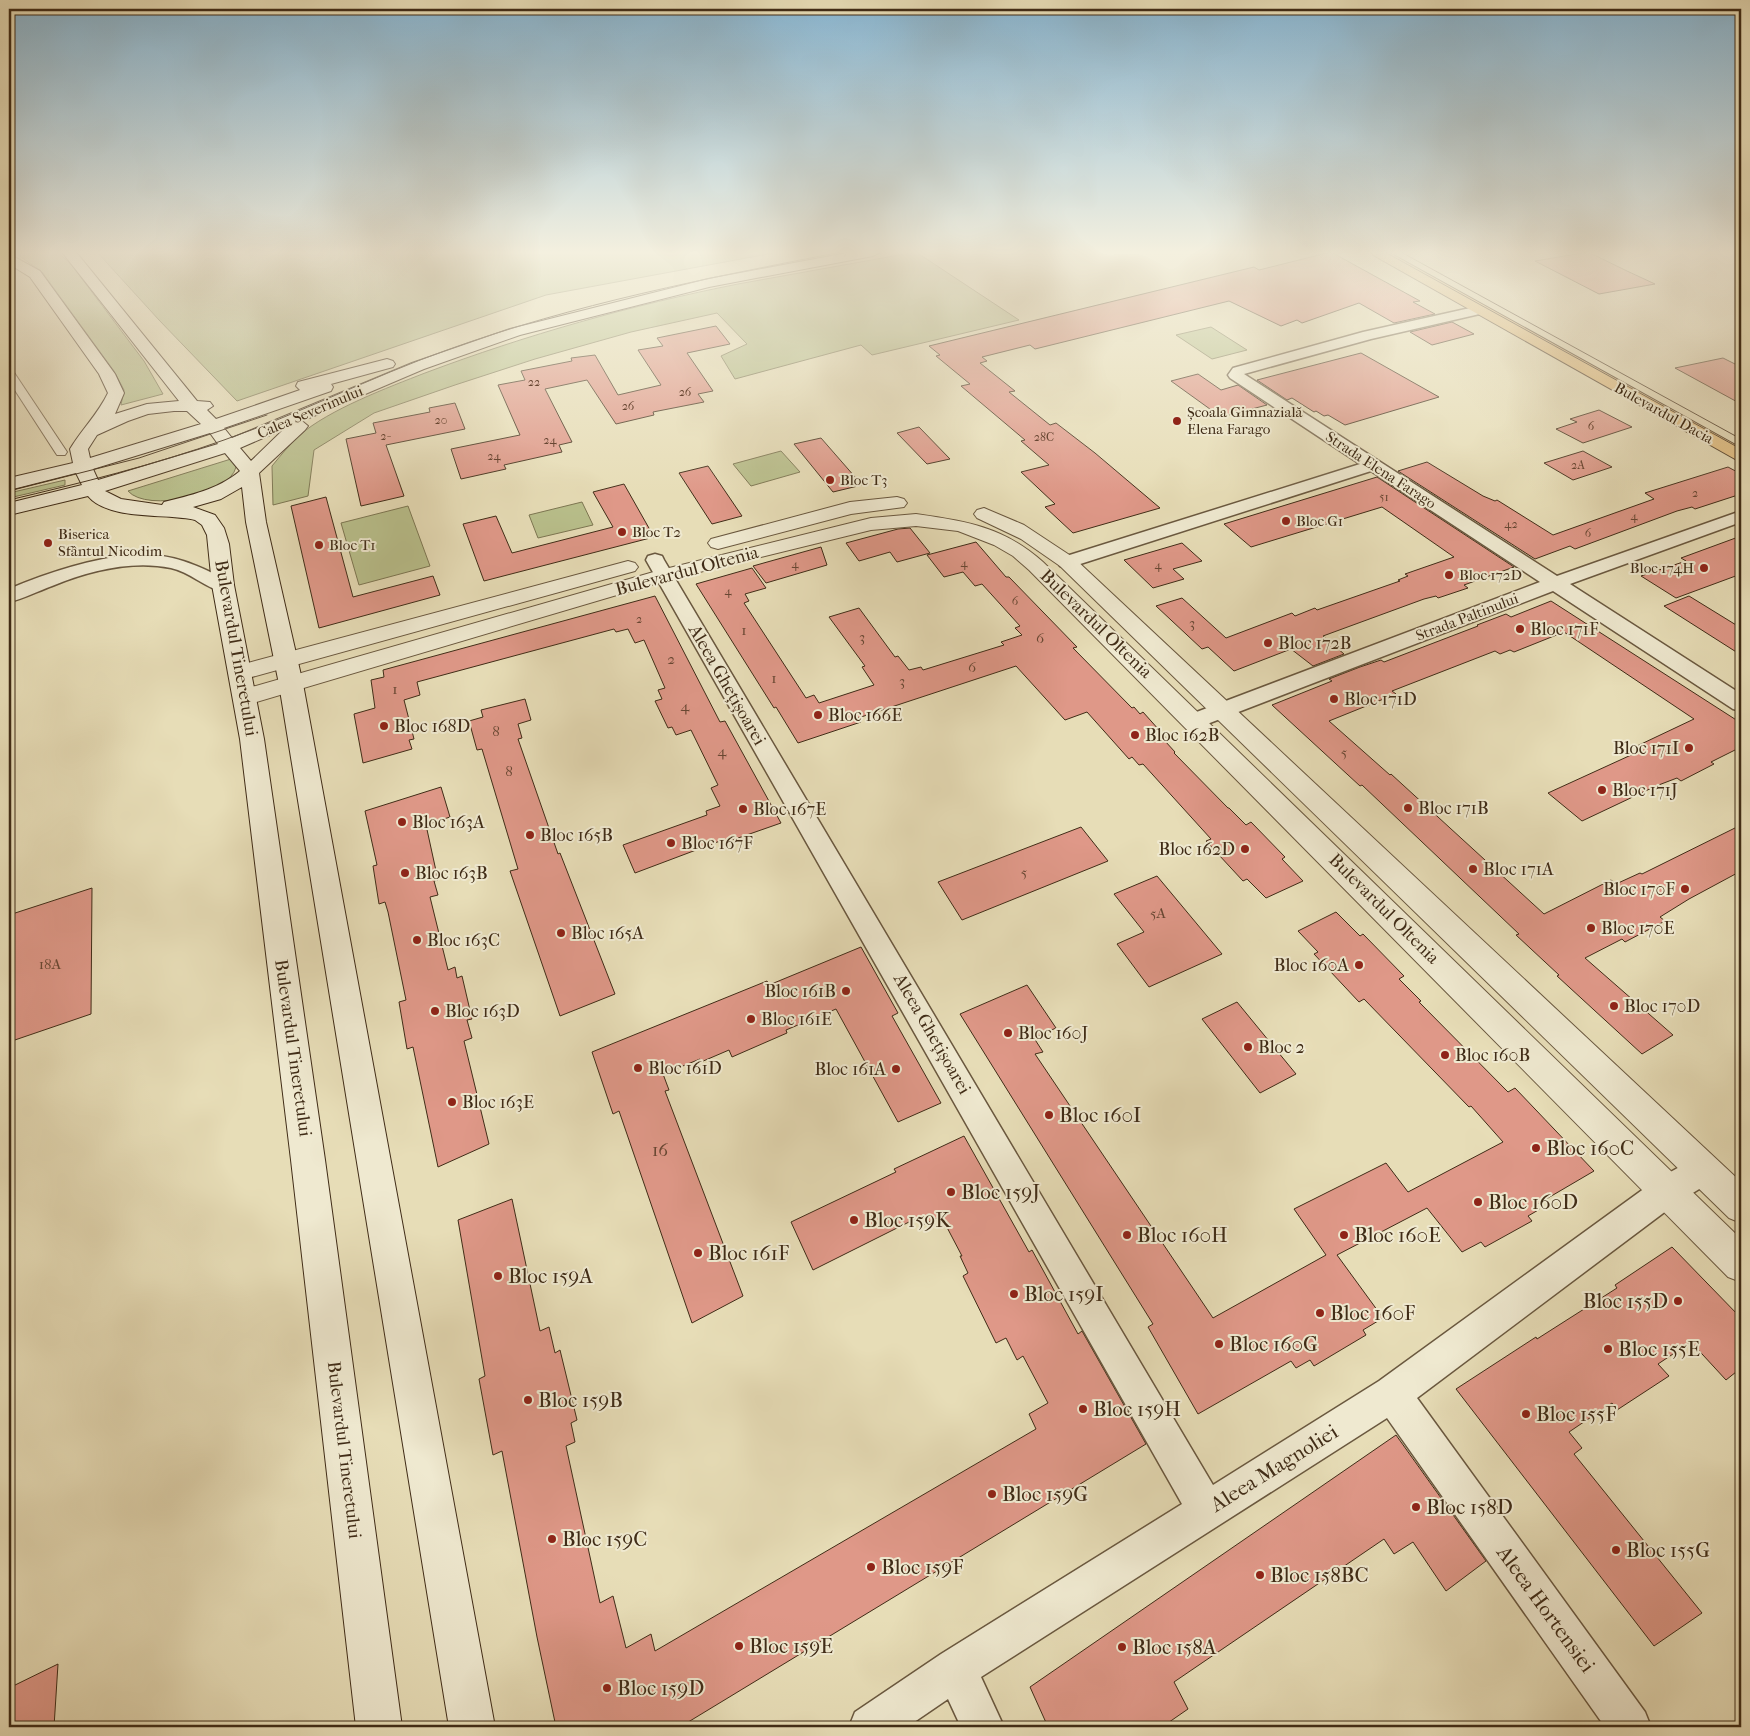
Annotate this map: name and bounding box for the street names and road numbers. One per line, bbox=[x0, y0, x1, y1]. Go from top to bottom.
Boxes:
street label: Bulevardul Dacia bbox=[1611, 378, 1718, 448]
street label: Calea Severinului bbox=[254, 381, 366, 442]
street label: Strada Elena Farago bbox=[1322, 428, 1440, 513]
street label: Bulevardul Oltenia bbox=[613, 542, 762, 600]
street label: Bulevardul Tineretului bbox=[210, 558, 262, 738]
street label: Bulevardul Oltenia bbox=[1036, 565, 1157, 683]
street label: Strada Paltinului bbox=[1413, 589, 1521, 645]
street label: Aleea Ghețișoarei bbox=[683, 620, 770, 750]
street label: Bulevardul Oltenia bbox=[1324, 849, 1444, 969]
street label: Bulevardul Tineretului bbox=[270, 958, 316, 1139]
street label: Aleea Ghețișoarei bbox=[888, 969, 975, 1099]
street label: Bulevardul Tineretului bbox=[323, 1360, 365, 1541]
street label: Aleea Magnoliei bbox=[1205, 1419, 1342, 1517]
street label: Aleea Hortensiei bbox=[1491, 1540, 1600, 1677]

